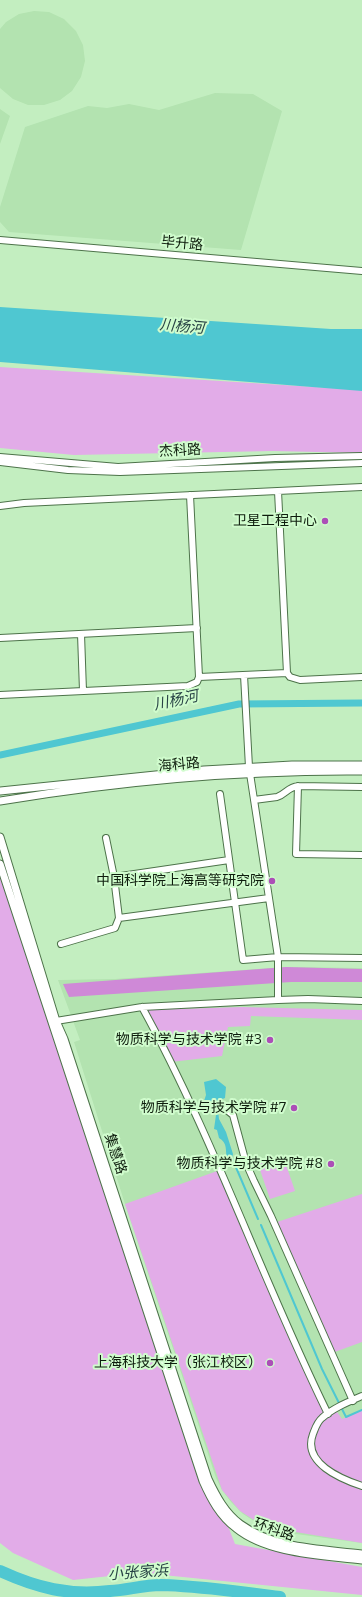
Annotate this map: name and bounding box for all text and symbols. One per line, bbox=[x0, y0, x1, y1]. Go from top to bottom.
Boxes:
street label: 毕升路 bbox=[160, 234, 204, 254]
water label: 川杨河 bbox=[159, 316, 205, 338]
street label: 杰科路 bbox=[159, 442, 201, 460]
place label: 卫星工程中心 bbox=[233, 513, 317, 529]
marker: 卫星工程中心 bbox=[320, 516, 330, 526]
water label: 川杨河 bbox=[152, 688, 200, 714]
street label: 海科路 bbox=[157, 755, 201, 775]
place label: 中国科学院上海高等研究院 bbox=[96, 873, 264, 889]
marker: 中国科学院上海高等研究院 bbox=[267, 876, 277, 886]
place label: 物质科学与技术学院 #3 bbox=[116, 1032, 262, 1048]
marker: 物质科学与技术学院 #3 bbox=[265, 1035, 275, 1045]
place label: 物质科学与技术学院 #7 bbox=[141, 1100, 286, 1116]
marker: 物质科学与技术学院 #7 bbox=[289, 1103, 299, 1113]
street label: 集慧路 bbox=[101, 1131, 129, 1177]
place label: 物质科学与技术学院 #8 bbox=[176, 1156, 323, 1172]
marker: 物质科学与技术学院 #8 bbox=[326, 1159, 336, 1169]
place label: 上海科技大学（张江校区） bbox=[94, 1355, 262, 1371]
marker: 上海科技大学（张江校区） bbox=[265, 1358, 275, 1368]
street label: 环科路 bbox=[251, 1515, 297, 1545]
water label: 小张家浜 bbox=[107, 1562, 169, 1584]

